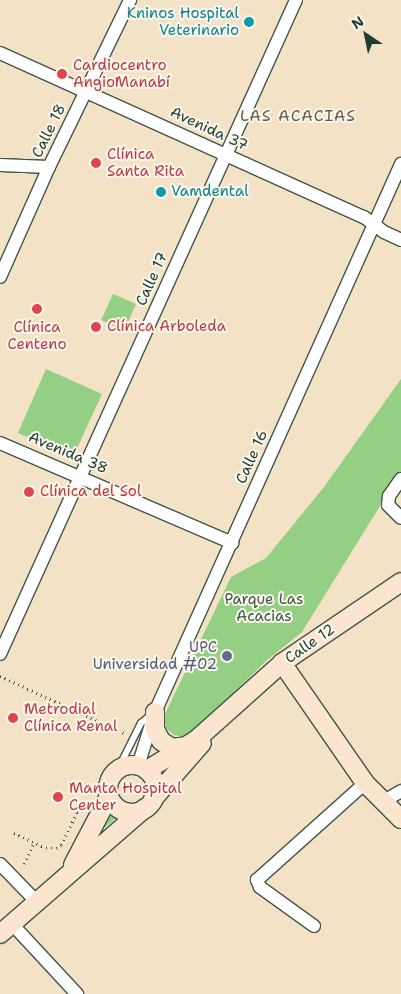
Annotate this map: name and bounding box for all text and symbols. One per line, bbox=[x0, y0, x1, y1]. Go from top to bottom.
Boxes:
place label: Kninos Hospital Veterinario bbox=[127, 4, 239, 39]
north arrow bbox=[341, 10, 391, 60]
text: N bbox=[348, 12, 367, 33]
marker: Kninos Hospital Veterinario bbox=[243, 16, 255, 28]
place label: Cardiocentro AngioManabí bbox=[73, 56, 170, 91]
marker: Cardiocentro AngioManabí bbox=[55, 67, 69, 81]
street label: Calle 18 bbox=[28, 101, 70, 161]
street label: Avenida 37 bbox=[167, 103, 251, 155]
district label: LAS ACACIAS bbox=[239, 106, 357, 126]
place label: Clínica Santa Rita bbox=[107, 145, 184, 180]
marker: Clínica Santa Rita bbox=[89, 156, 103, 170]
place label: Vamdental bbox=[171, 183, 249, 201]
marker: Vamdental bbox=[155, 186, 167, 198]
street label: Calle 17 bbox=[132, 249, 172, 309]
marker: Clínica Centeno bbox=[30, 302, 44, 316]
place label: Clínica Centeno bbox=[8, 318, 66, 353]
place label: Clínica Arboleda bbox=[107, 318, 226, 336]
marker: Clínica Arboleda bbox=[89, 320, 103, 334]
street label: Calle 16 bbox=[232, 427, 272, 487]
street label: Avenida 38 bbox=[26, 428, 110, 478]
place label: Clínica del Sol bbox=[40, 483, 141, 501]
marker: Clínica del Sol bbox=[22, 485, 36, 499]
park label: Parque Las Acacias bbox=[225, 590, 303, 625]
street label: Calle 12 bbox=[282, 620, 338, 668]
place label: UPC Universidad #02 bbox=[93, 638, 217, 673]
marker: UPC Universidad #02 bbox=[221, 650, 233, 662]
place label: Metrodial Clínica Renal bbox=[24, 700, 118, 735]
marker: Metrodial Clínica Renal bbox=[6, 711, 20, 725]
place label: Manta Hospital Center bbox=[69, 779, 182, 814]
marker: Manta Hospital Center bbox=[51, 790, 65, 804]

